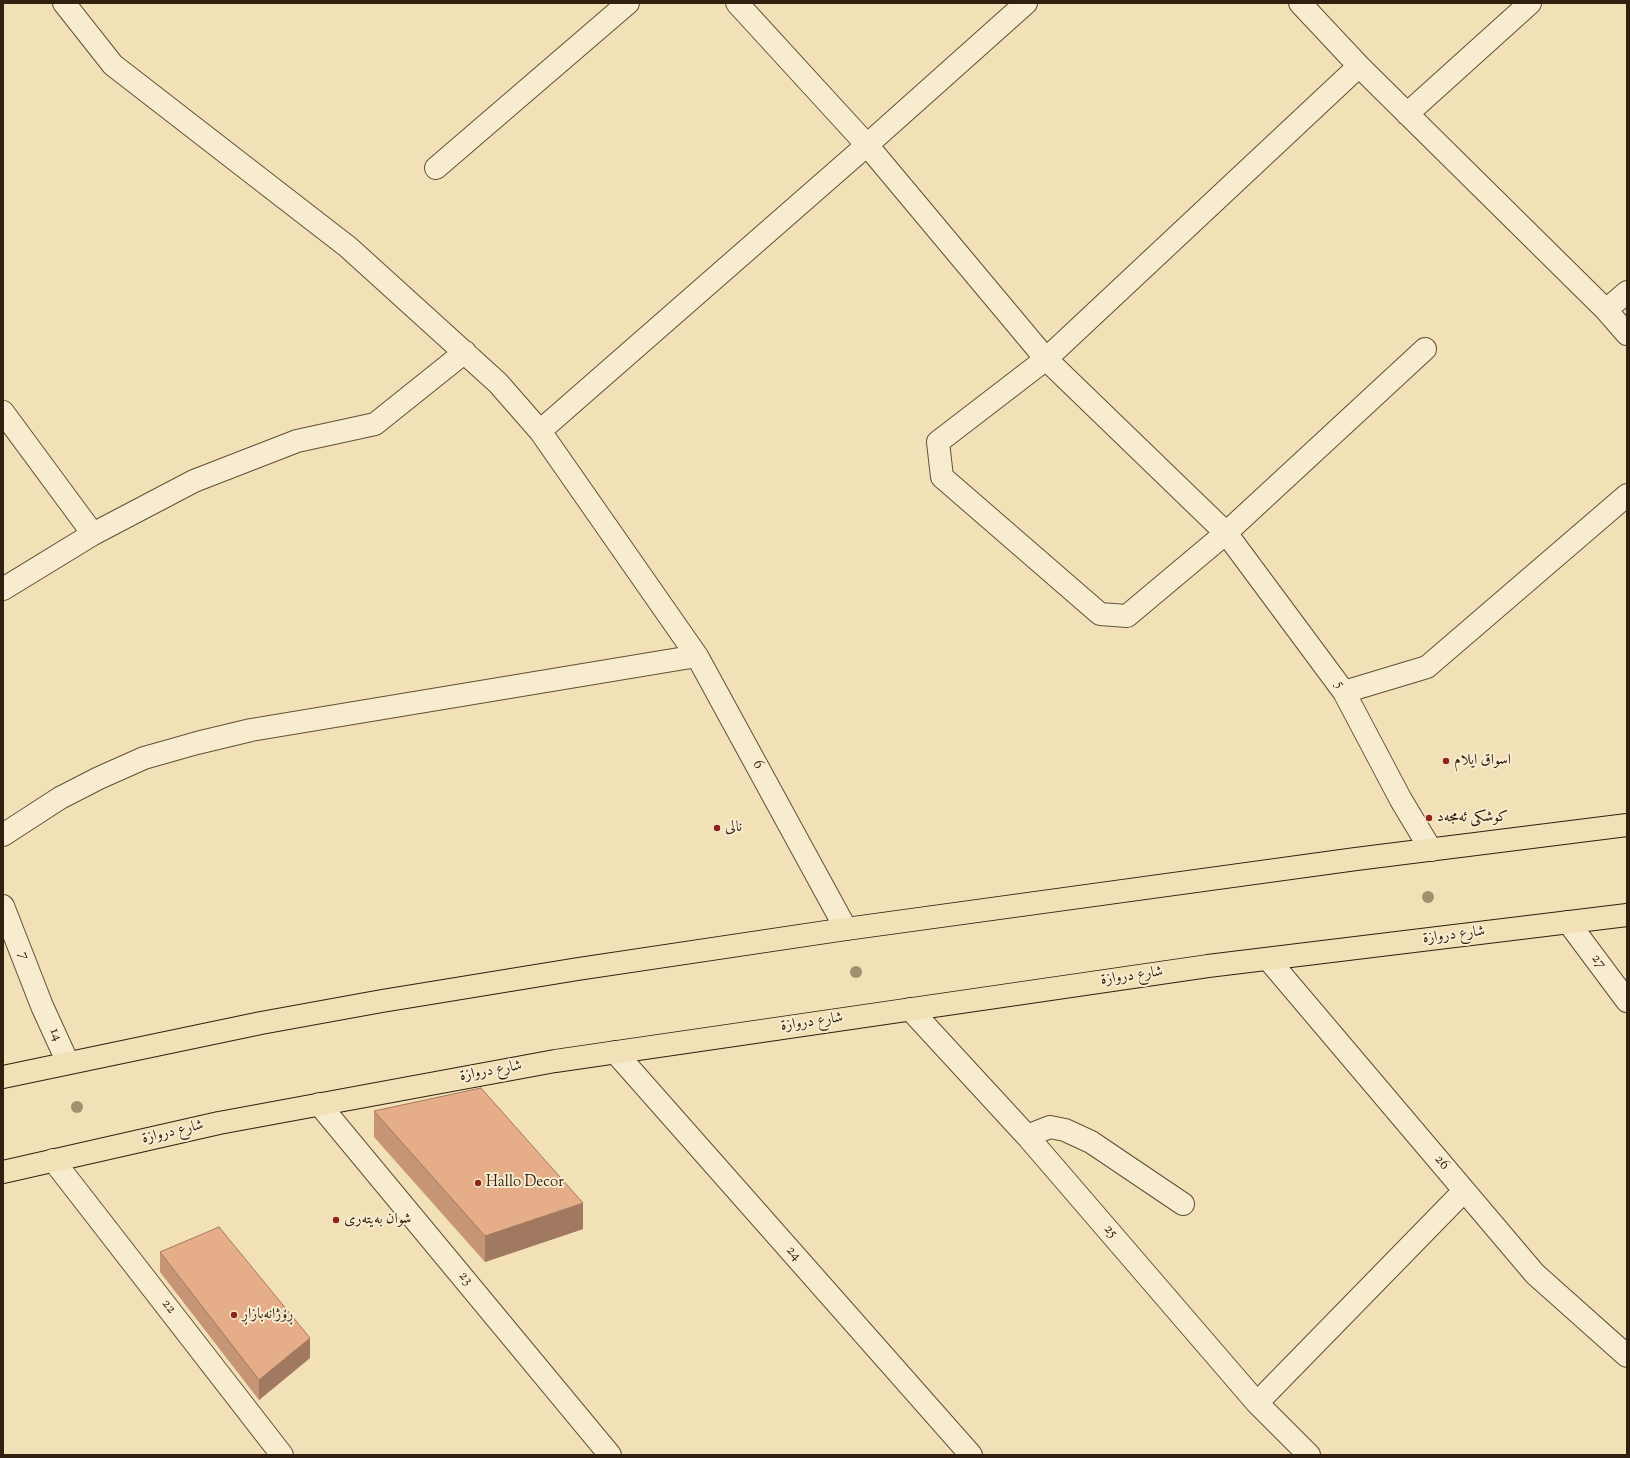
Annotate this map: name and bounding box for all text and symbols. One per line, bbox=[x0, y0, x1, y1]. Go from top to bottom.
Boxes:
street label: 5 bbox=[1330, 678, 1348, 692]
place label: اسواق ایلام bbox=[1454, 752, 1511, 770]
marker: اسواق ایلام bbox=[1441, 756, 1451, 766]
street label: 6 bbox=[747, 757, 767, 773]
place label: کوشکی ئەمجەد bbox=[1437, 809, 1508, 827]
marker: کوشکی ئەمجەد bbox=[1424, 813, 1434, 823]
place label: نالی bbox=[725, 819, 742, 837]
marker: نالی bbox=[712, 823, 722, 833]
street label: شارع دروازة bbox=[1422, 923, 1486, 949]
street label: 7 bbox=[13, 949, 33, 963]
street label: 27 bbox=[1586, 951, 1610, 973]
street label: شارع دروازة bbox=[1100, 964, 1164, 990]
street label: شارع دروازة bbox=[780, 1010, 844, 1036]
street label: 14 bbox=[44, 1026, 66, 1044]
street label: شارع دروازة bbox=[459, 1058, 523, 1086]
street label: شارع دروازة bbox=[140, 1117, 206, 1149]
street label: 26 bbox=[1429, 1152, 1453, 1174]
place label: Hallo Decor bbox=[486, 1174, 564, 1192]
marker: Hallo Decor bbox=[473, 1178, 483, 1188]
place label: شوان بەیتەری bbox=[344, 1211, 411, 1229]
marker: شوان بەیتەری bbox=[331, 1215, 341, 1225]
street label: 25 bbox=[1099, 1222, 1121, 1242]
street label: 24 bbox=[781, 1243, 805, 1265]
street label: 23 bbox=[454, 1268, 476, 1290]
street label: 22 bbox=[157, 1296, 179, 1318]
place label: ڕۆژانەبازاڕ bbox=[242, 1306, 293, 1324]
marker: ڕۆژانەبازاڕ bbox=[229, 1310, 239, 1320]

